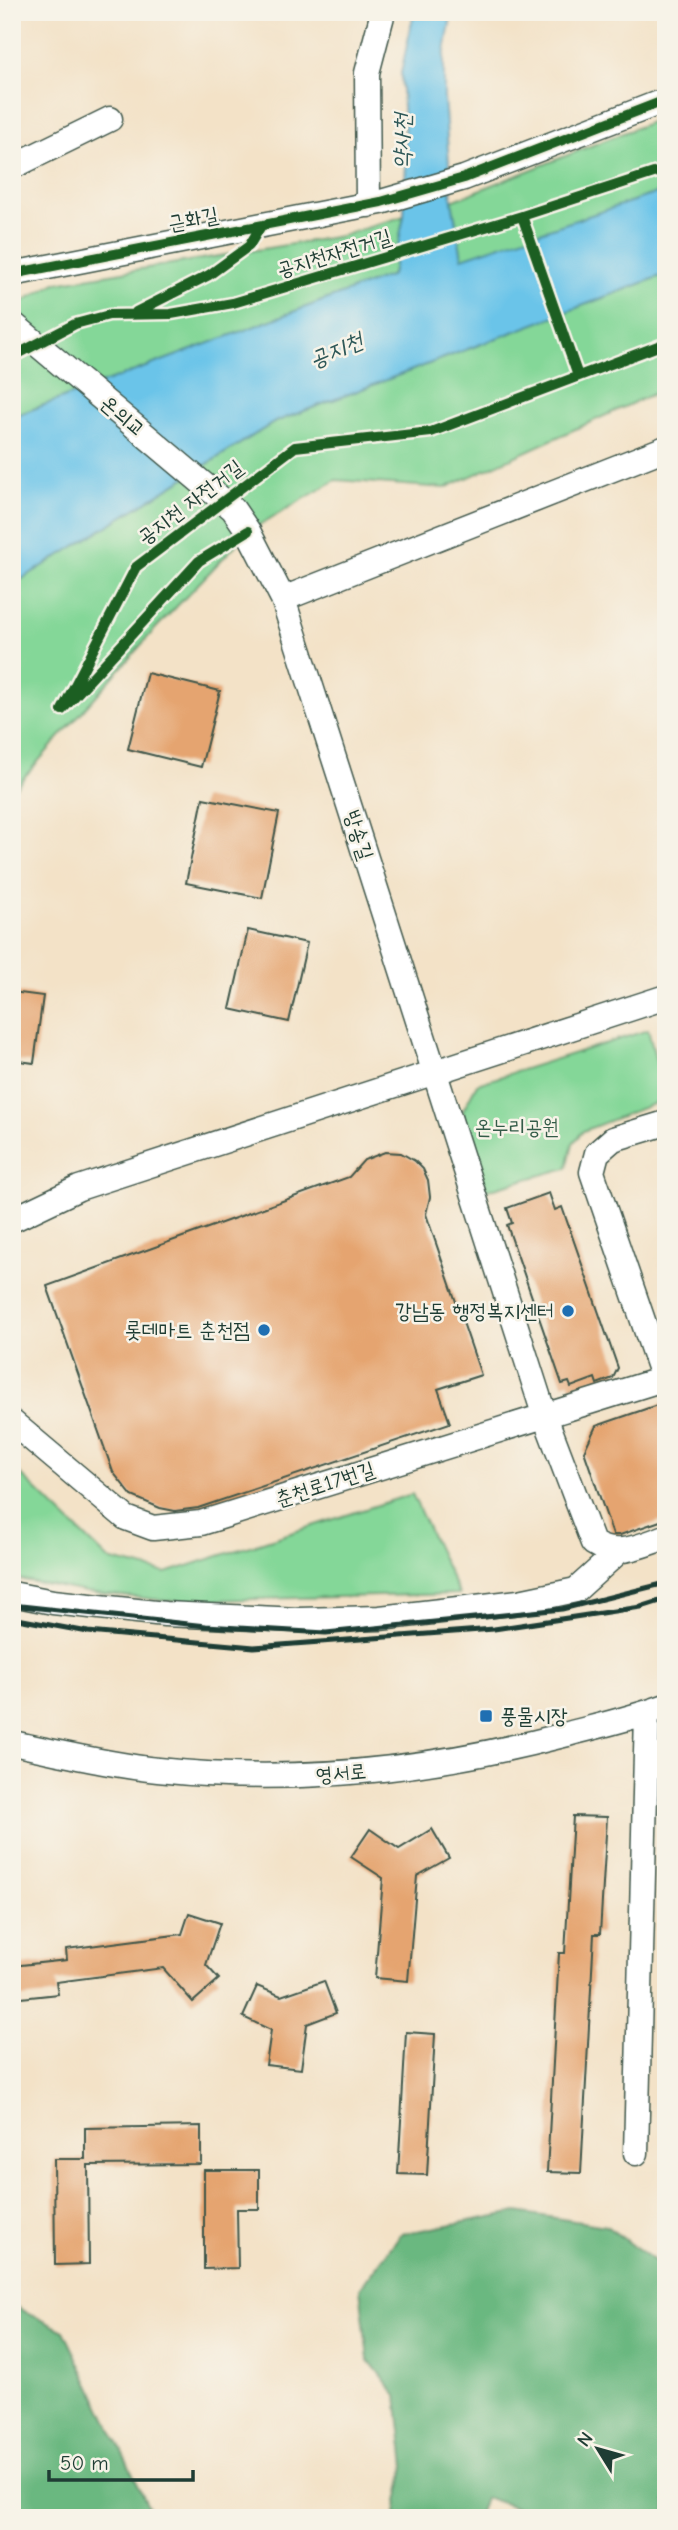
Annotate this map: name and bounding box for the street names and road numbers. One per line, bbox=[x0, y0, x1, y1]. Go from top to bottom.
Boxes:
street label: 근화길 bbox=[166, 202, 220, 236]
street label: 공지천자전거길 bbox=[274, 224, 394, 282]
street label: 온의교 bbox=[96, 391, 150, 441]
street label: 공지천 자전거길 bbox=[133, 455, 247, 549]
street label: 방송길 bbox=[340, 807, 378, 863]
street label: 춘천로17번길 bbox=[272, 1457, 378, 1511]
street label: 영서로 bbox=[315, 1759, 367, 1787]

